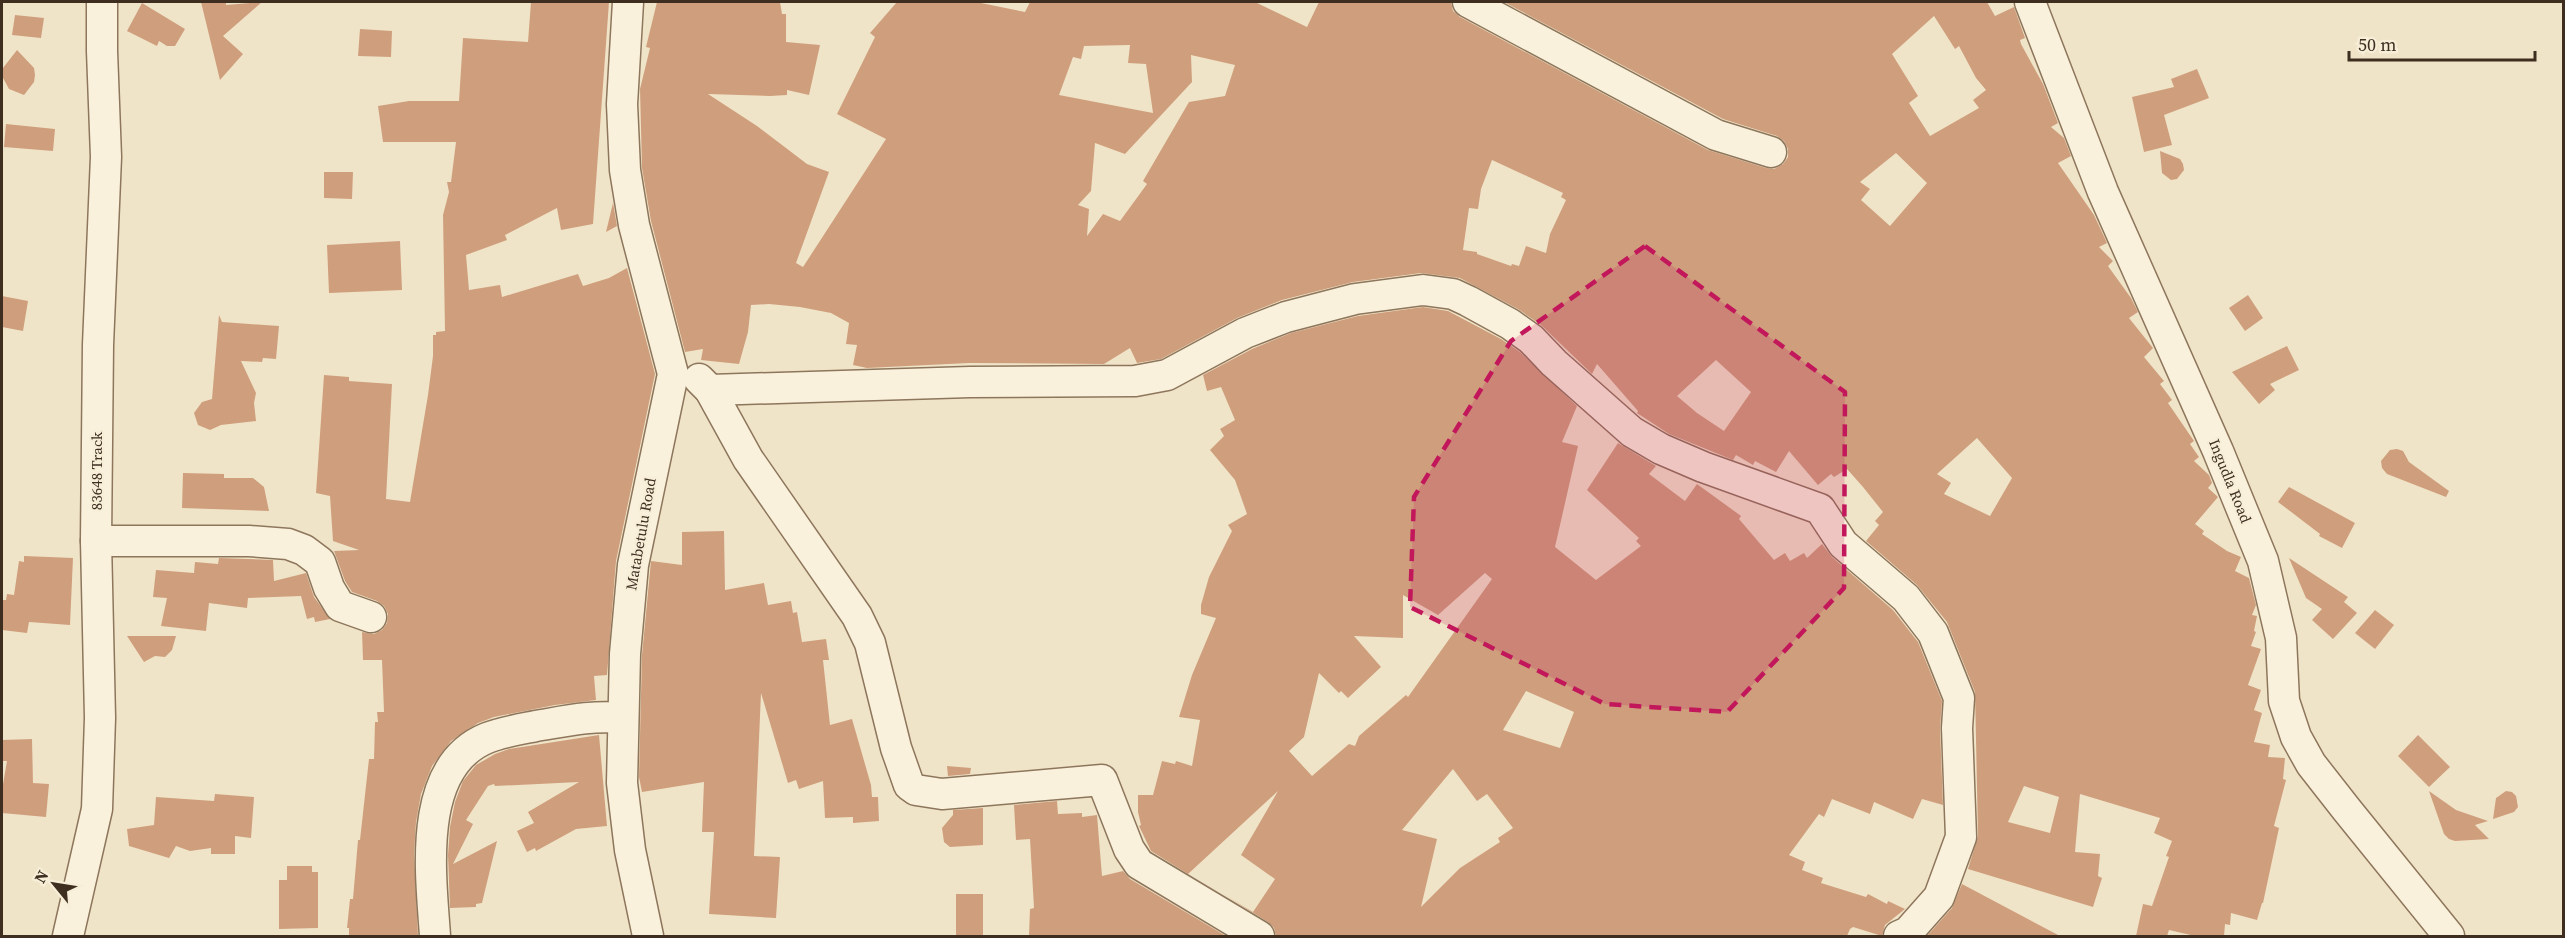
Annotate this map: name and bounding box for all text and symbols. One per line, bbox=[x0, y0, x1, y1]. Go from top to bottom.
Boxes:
scale bar bbox=[2349, 24, 2535, 62]
text: 50 m bbox=[2358, 32, 2396, 57]
street label: 83648 Track bbox=[86, 431, 107, 510]
street label: Ingudla Road bbox=[2204, 436, 2257, 526]
street label: Matabetulu Road bbox=[620, 476, 661, 592]
north arrow bbox=[24, 854, 84, 914]
text: N bbox=[29, 866, 54, 887]

